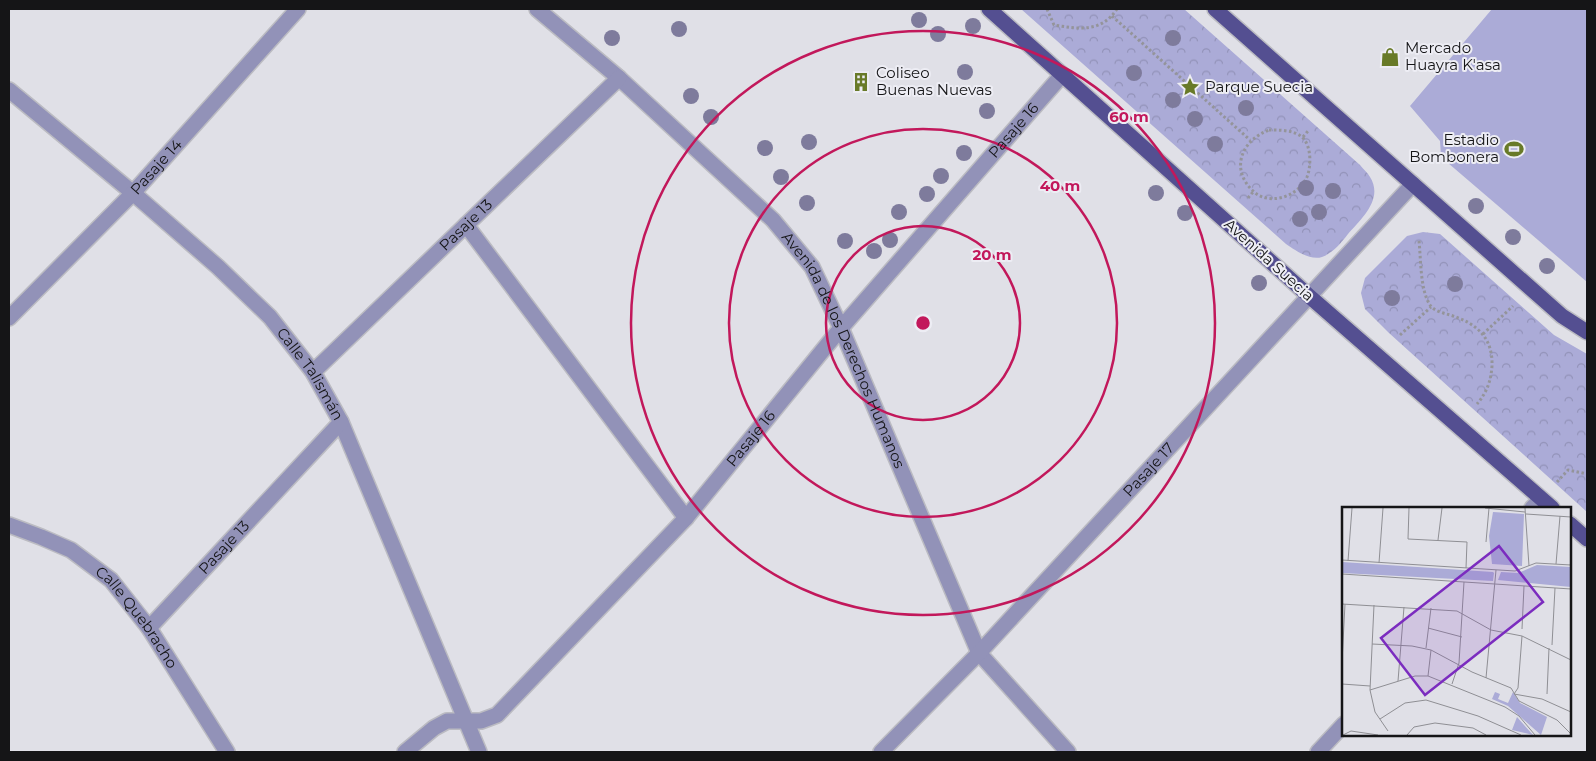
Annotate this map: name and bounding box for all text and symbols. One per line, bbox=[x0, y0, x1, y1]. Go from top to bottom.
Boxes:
place label: Mercado Huayra K'asa bbox=[1405, 38, 1501, 74]
shop icon: Mercado Huayra K'asa bbox=[1379, 46, 1401, 68]
place label: Coliseo Buenas Nuevas bbox=[876, 63, 992, 99]
building icon: Coliseo Buenas Nuevas bbox=[850, 71, 872, 93]
place icon: Parque Suecia bbox=[1179, 76, 1201, 98]
place label: Parque Suecia bbox=[1205, 77, 1313, 96]
street label: Pasaje 16 bbox=[984, 99, 1042, 162]
text: 60 m bbox=[1109, 107, 1149, 126]
place label: Estadio Bombonera bbox=[1409, 130, 1499, 166]
street label: Pasaje 14 bbox=[126, 135, 186, 198]
sports icon: Estadio Bombonera bbox=[1503, 138, 1525, 160]
text: 40 m bbox=[1040, 176, 1080, 195]
street label: Pasaje 13 bbox=[435, 195, 496, 255]
street label: Avenida Suecia bbox=[1221, 214, 1318, 305]
street label: Avenida de los Derechos Humanos bbox=[778, 228, 909, 471]
text: 20 m bbox=[972, 245, 1012, 264]
centre of rings bbox=[914, 314, 932, 332]
street label: Calle Talismán bbox=[273, 323, 348, 424]
street label: Pasaje 16 bbox=[722, 406, 779, 470]
street label: Pasaje 17 bbox=[1119, 438, 1178, 500]
inset map bbox=[1342, 507, 1571, 736]
street label: Pasaje 13 bbox=[194, 516, 253, 578]
street label: Calle Quebracho bbox=[92, 562, 182, 672]

